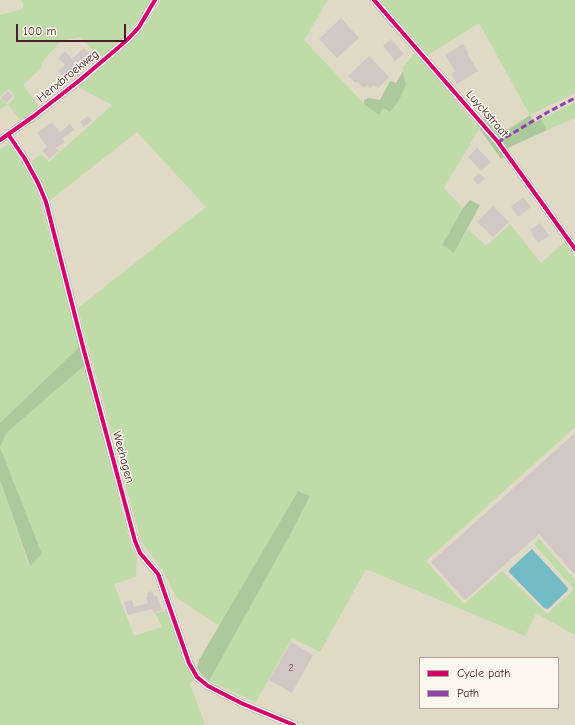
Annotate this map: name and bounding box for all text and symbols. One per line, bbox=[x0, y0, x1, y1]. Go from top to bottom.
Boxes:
scale bar bbox=[18, 16, 128, 42]
text: 100 m bbox=[23, 24, 56, 38]
street label: Henxbroekweg bbox=[34, 47, 102, 105]
street label: Luyckstraat bbox=[463, 88, 511, 140]
street label: Weehagen bbox=[109, 429, 137, 485]
legend bbox=[419, 657, 559, 709]
house number: 2 bbox=[288, 662, 294, 674]
text: Cycle path bbox=[457, 666, 510, 680]
text: Path bbox=[457, 686, 479, 700]

